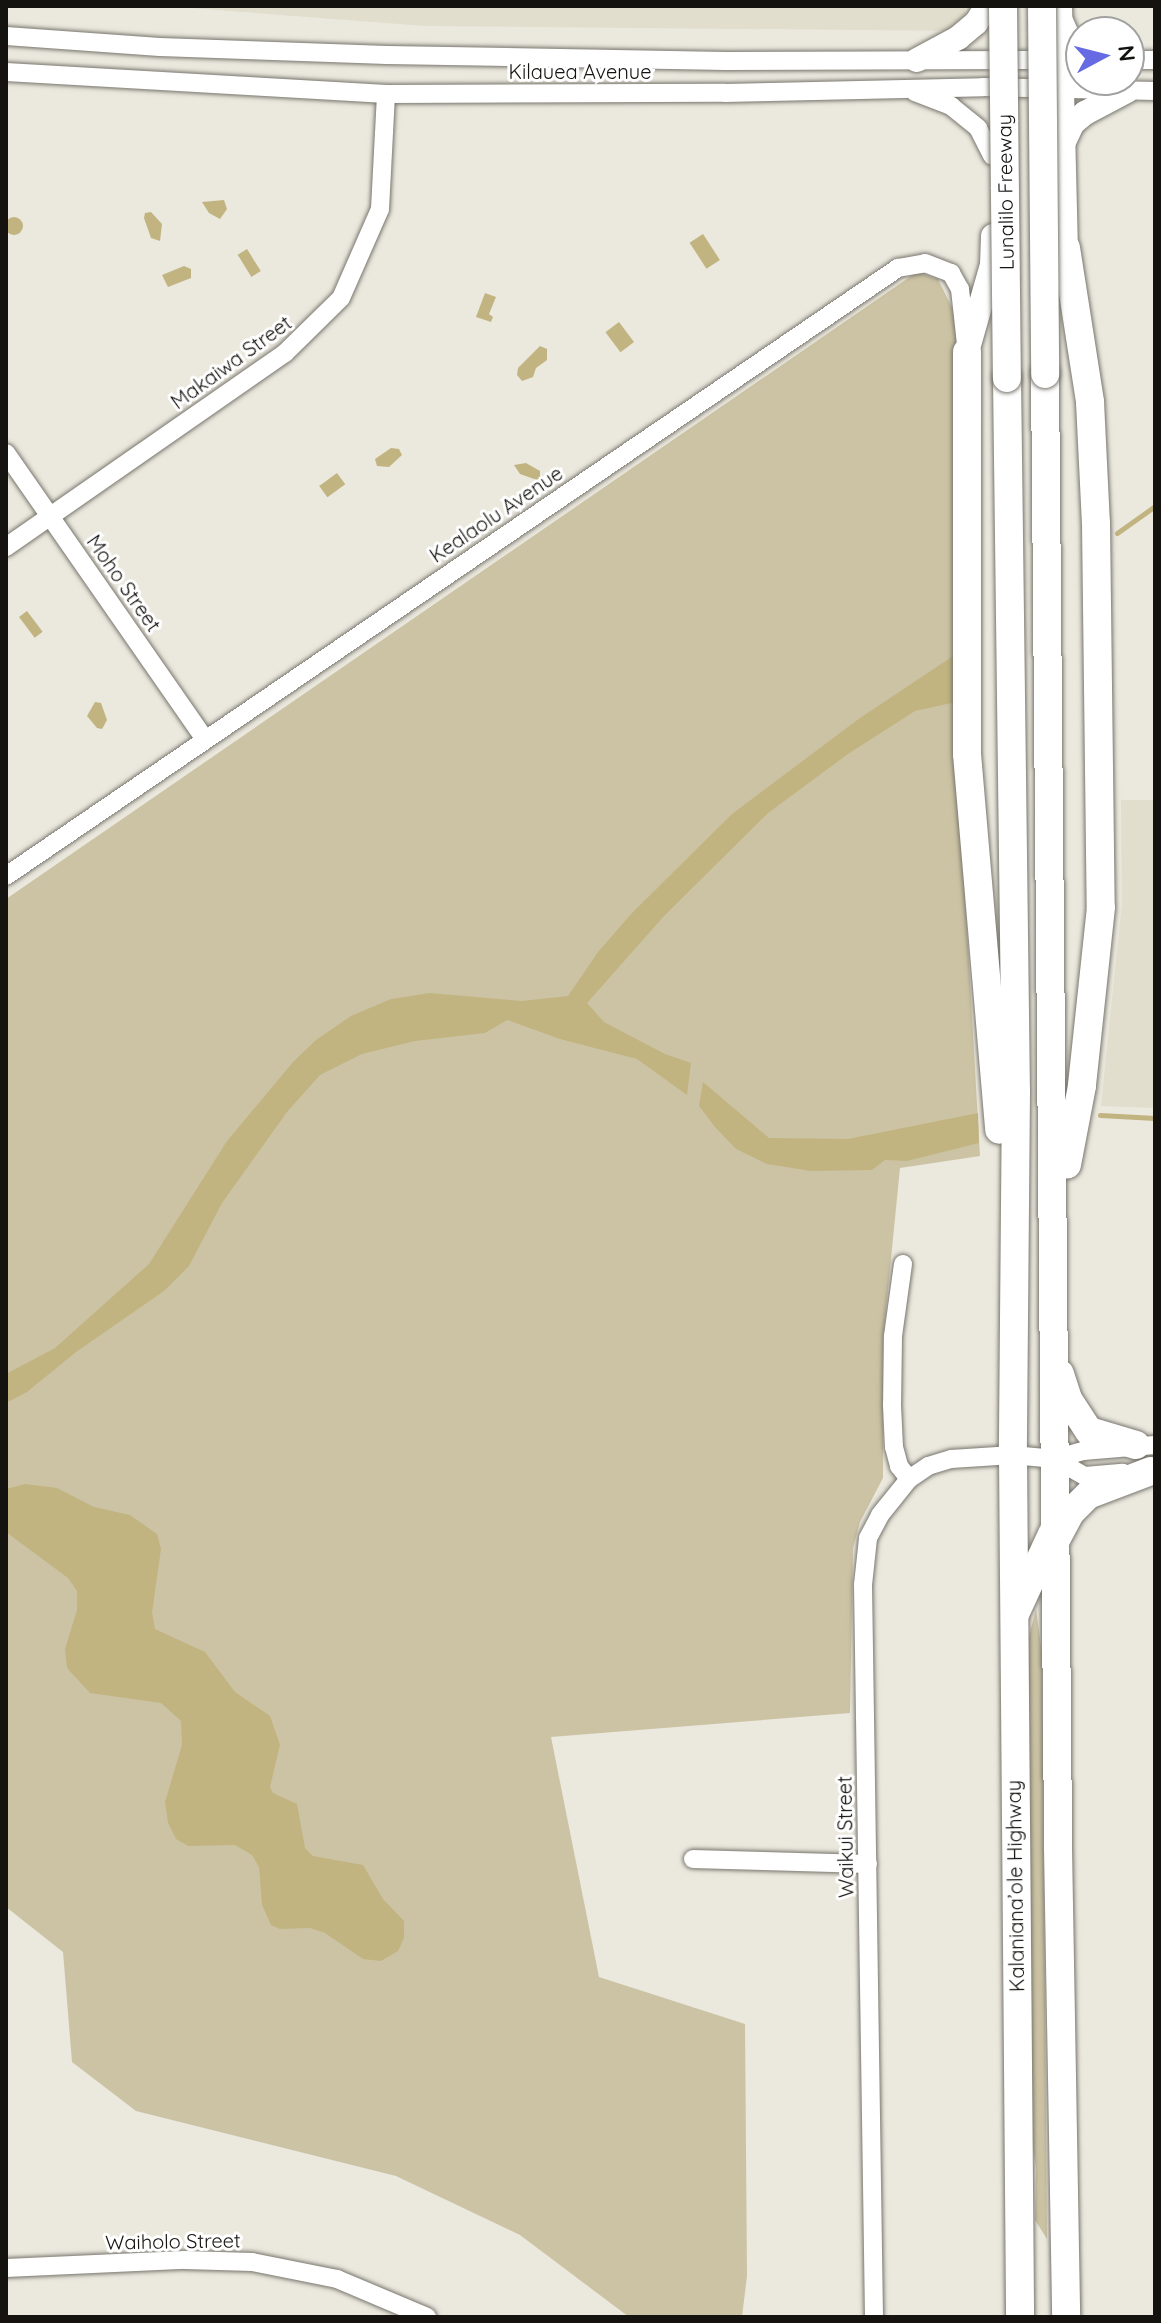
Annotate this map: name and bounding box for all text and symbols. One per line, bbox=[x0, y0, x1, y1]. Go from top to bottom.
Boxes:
north arrow bbox=[1065, 16, 1145, 96]
text: N bbox=[1112, 44, 1142, 63]
street label: Kilauea Avenue bbox=[508, 59, 652, 83]
street label: Lunalilo Freeway bbox=[992, 114, 1018, 270]
street label: Makaiwa Street bbox=[166, 310, 296, 414]
street label: Kealaolu Avenue bbox=[425, 461, 567, 567]
street label: Moho Street bbox=[82, 530, 166, 636]
street label: Waikui Street bbox=[832, 1776, 858, 1898]
street label: Kalaniana’ole Highway bbox=[1001, 1780, 1029, 1992]
street label: Waiholo Street bbox=[105, 2228, 241, 2254]

